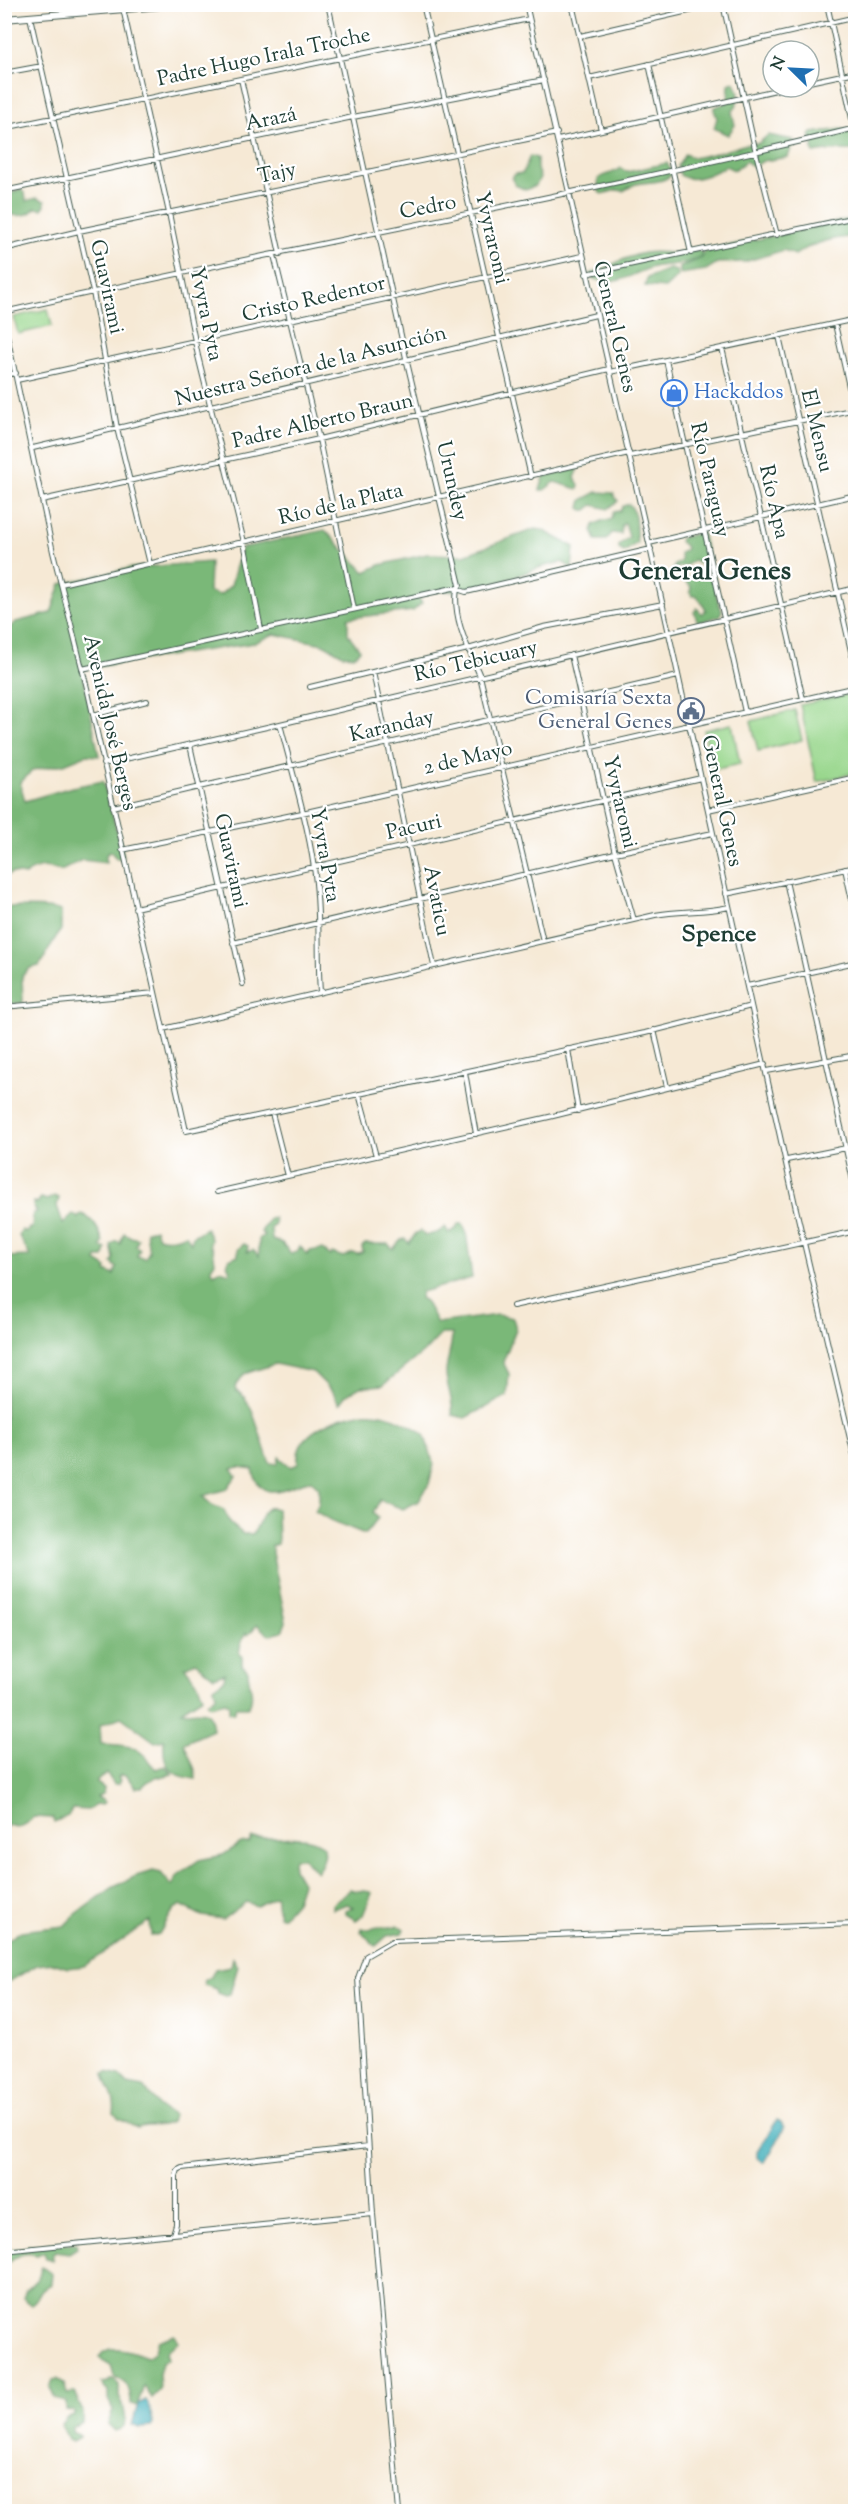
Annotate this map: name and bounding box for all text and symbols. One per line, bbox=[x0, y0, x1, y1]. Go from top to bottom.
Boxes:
street label: Padre Hugo Irala Troche bbox=[154, 21, 374, 95]
north arrow bbox=[761, 39, 821, 99]
text: N bbox=[766, 53, 793, 74]
street label: Arazá bbox=[243, 100, 300, 140]
street label: Tajy bbox=[255, 155, 300, 193]
street label: Cedro bbox=[397, 188, 459, 228]
street label: Yvyraromi bbox=[466, 188, 516, 288]
street label: Guavirami bbox=[81, 237, 131, 337]
street label: General Genes bbox=[584, 258, 644, 396]
street label: Yvyra Pyta bbox=[180, 264, 230, 364]
street label: Cristo Redentor bbox=[239, 269, 389, 331]
street label: Nuestra Señora de la Asunción bbox=[172, 319, 450, 415]
shop icon: Hackddos bbox=[659, 378, 689, 408]
place label: Hackddos bbox=[694, 378, 783, 408]
street label: El Mensu bbox=[792, 386, 840, 476]
street label: Padre Alberto Braun bbox=[229, 387, 417, 457]
street label: Río Paraguay bbox=[681, 419, 737, 541]
street label: Urundey bbox=[427, 438, 475, 524]
street label: Río Apa bbox=[750, 462, 796, 542]
street label: Río de la Plata bbox=[276, 476, 406, 534]
district label: General Genes bbox=[619, 553, 792, 592]
street label: Avenida José Berges bbox=[74, 632, 144, 814]
street label: Río Tebicuary bbox=[411, 633, 541, 691]
place label: Comisaría Sexta General Genes bbox=[525, 684, 672, 738]
public building icon: Comisaría Sexta General Genes bbox=[676, 696, 706, 726]
street label: Karanday bbox=[347, 703, 438, 751]
street label: General Genes bbox=[692, 732, 750, 870]
street label: 2 de Mayo bbox=[421, 734, 515, 784]
street label: Yvyraromi bbox=[594, 752, 644, 852]
street label: Yvyra Pyta bbox=[301, 805, 347, 905]
street label: Pacuri bbox=[383, 807, 445, 849]
street label: Guavirami bbox=[205, 811, 255, 911]
street label: Avaticu bbox=[415, 863, 457, 939]
district label: Spence bbox=[682, 918, 756, 952]

